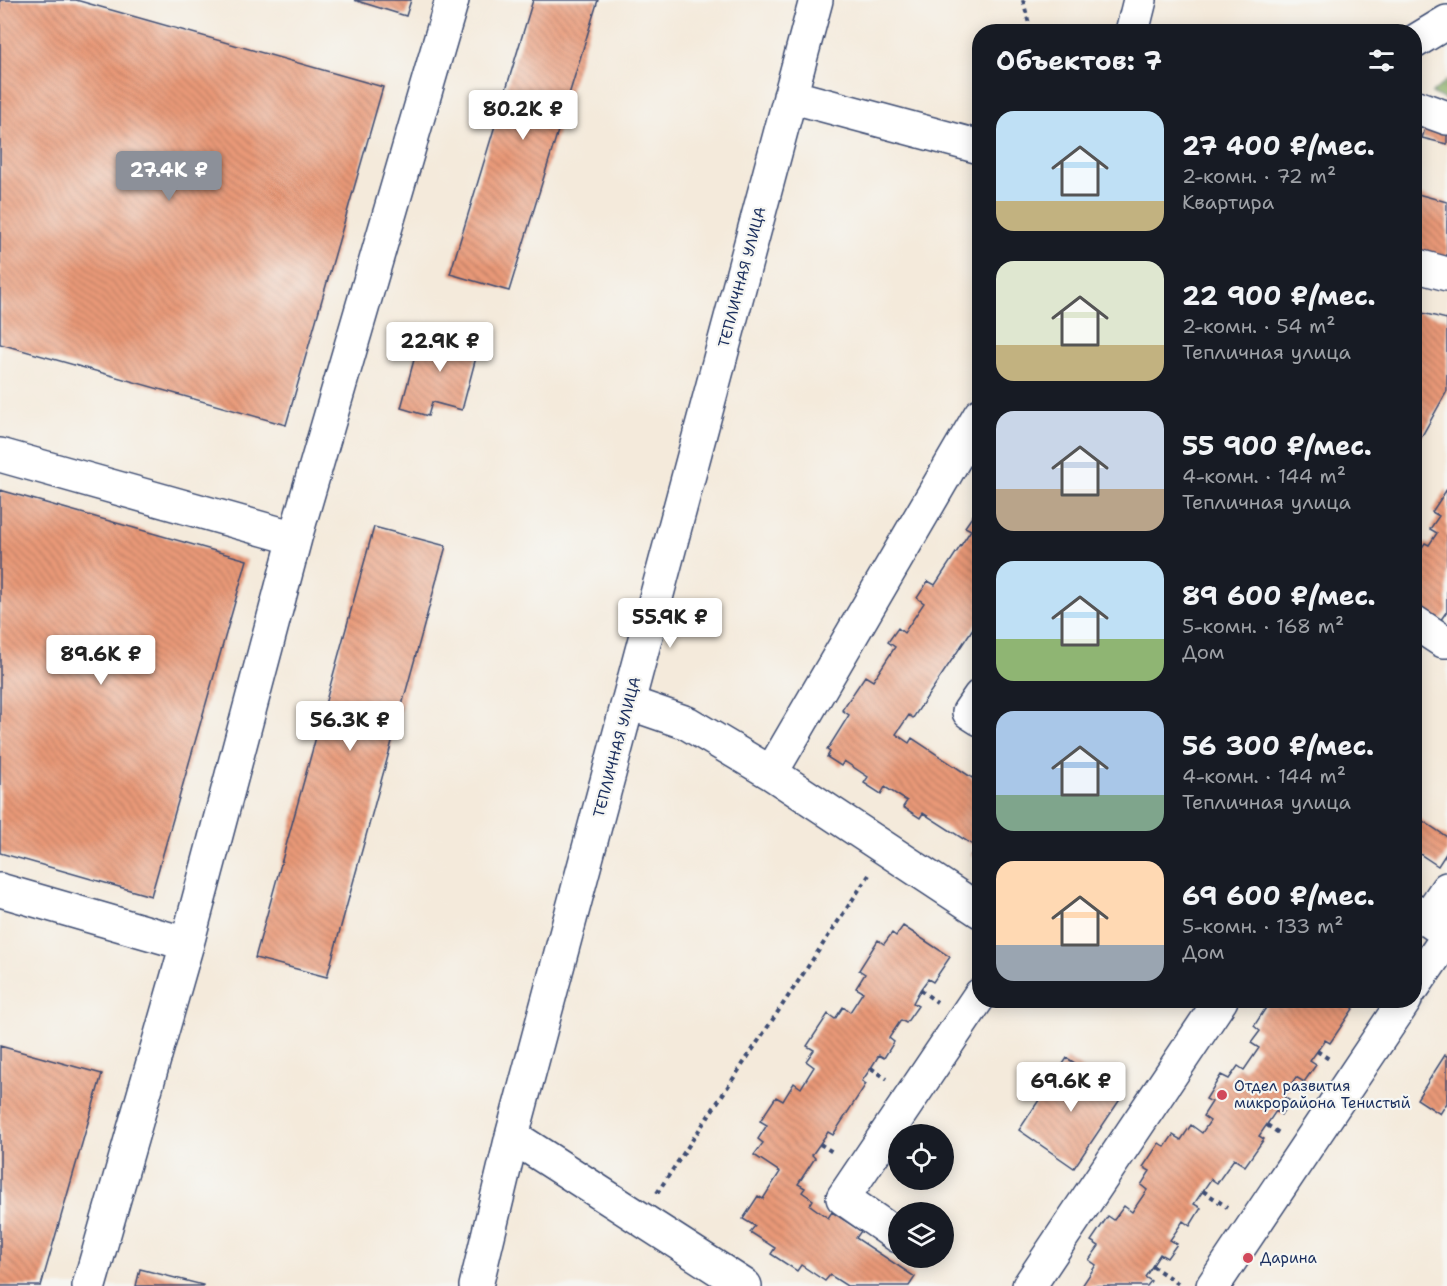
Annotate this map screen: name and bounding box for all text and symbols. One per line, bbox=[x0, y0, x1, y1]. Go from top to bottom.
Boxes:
text: Объектов: 7 bbox=[996, 43, 1162, 78]
icon: filters bbox=[1365, 44, 1398, 77]
pin: 80.2K ₽ bbox=[468, 90, 578, 141]
text: 80.2K ₽ bbox=[483, 96, 563, 122]
text: 27 400 ₽/мес. bbox=[1182, 128, 1375, 163]
icon: home bbox=[1044, 135, 1116, 207]
pin: 27.4K ₽ bbox=[114, 151, 224, 202]
text: 27.4K ₽ bbox=[130, 157, 208, 183]
text: 2-комн. · 72 m² bbox=[1182, 163, 1336, 189]
text: Квартира bbox=[1182, 189, 1274, 215]
street label: ТЕПЛИЧНАЯ УЛИЦА bbox=[714, 204, 770, 349]
text: 22 900 ₽/мес. bbox=[1182, 278, 1376, 313]
icon: home bbox=[1044, 285, 1116, 357]
text: 2-комн. · 54 m² bbox=[1182, 313, 1336, 339]
pin: 22.9K ₽ bbox=[385, 322, 495, 373]
text: 22.9K ₽ bbox=[400, 328, 480, 354]
text: Тепличная улица bbox=[1182, 339, 1351, 365]
text: 55 900 ₽/мес. bbox=[1182, 428, 1372, 463]
icon: home bbox=[1044, 435, 1116, 507]
text: 4-комн. · 144 m² bbox=[1182, 463, 1346, 489]
text: Тепличная улица bbox=[1182, 489, 1351, 515]
text: 89 600 ₽/мес. bbox=[1182, 578, 1376, 613]
icon: home bbox=[1044, 585, 1116, 657]
pin: 55.9K ₽ bbox=[615, 598, 725, 649]
text: 55.9K ₽ bbox=[632, 604, 708, 630]
text: 5-комн. · 168 m² bbox=[1182, 613, 1344, 639]
pin: 89.6K ₽ bbox=[46, 635, 156, 686]
text: Дом bbox=[1182, 639, 1224, 665]
text: 89.6K ₽ bbox=[60, 641, 142, 667]
street label: ТЕПЛИЧНАЯ УЛИЦА bbox=[589, 674, 645, 819]
pin: 56.3K ₽ bbox=[295, 701, 405, 752]
text: 56.3K ₽ bbox=[310, 707, 390, 733]
text: 56 300 ₽/мес. bbox=[1182, 728, 1374, 763]
icon: home bbox=[1044, 735, 1116, 807]
text: 4-комн. · 144 m² bbox=[1182, 763, 1346, 789]
text: Тепличная улица bbox=[1182, 789, 1351, 815]
text: 69 600 ₽/мес. bbox=[1182, 878, 1375, 913]
icon: home bbox=[1044, 885, 1116, 957]
text: 5-комн. · 133 m² bbox=[1182, 913, 1344, 939]
text: Дом bbox=[1182, 939, 1224, 965]
pin: 69.6K ₽ bbox=[1016, 1062, 1126, 1113]
text: 69.6K ₽ bbox=[1031, 1068, 1111, 1094]
place label: Отдел развития микрорайона Тенистый bbox=[1234, 1076, 1411, 1113]
marker: Отдел развития микрорайона Тенистый bbox=[1215, 1088, 1229, 1102]
map controls bbox=[888, 1124, 954, 1268]
button: locate bbox=[888, 1124, 954, 1190]
button: layers bbox=[888, 1202, 954, 1268]
place label: Дарина bbox=[1260, 1248, 1317, 1268]
marker: Дарина bbox=[1241, 1251, 1255, 1265]

